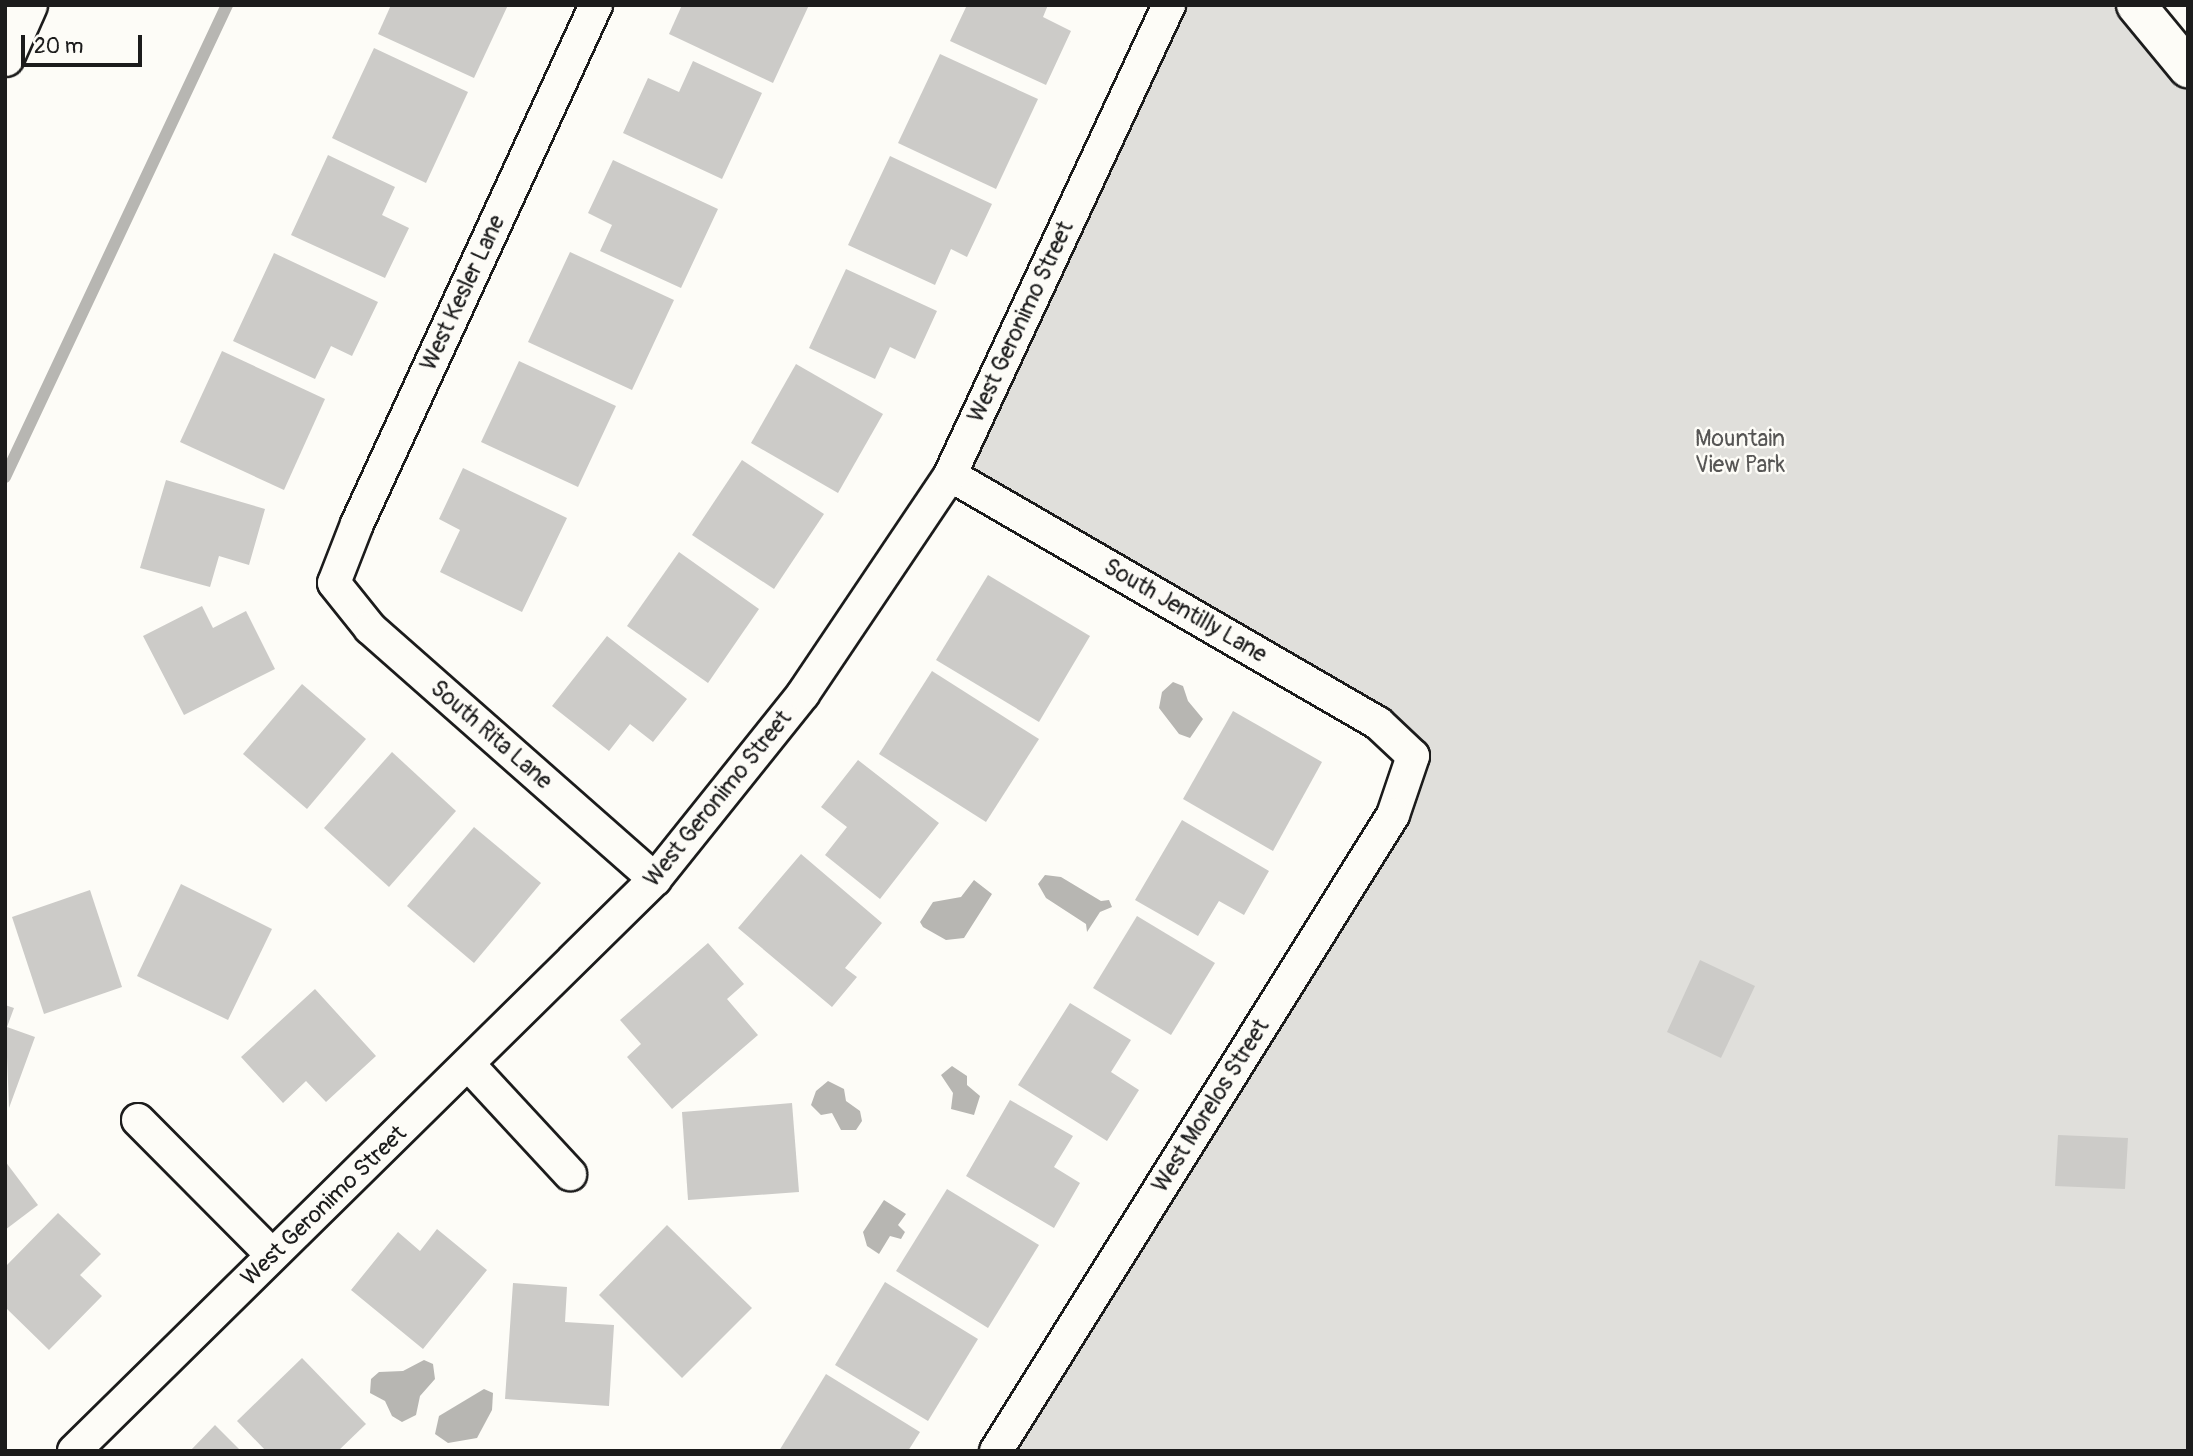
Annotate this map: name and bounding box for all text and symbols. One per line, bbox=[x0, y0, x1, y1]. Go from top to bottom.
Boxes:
scale bar bbox=[24, 21, 145, 65]
text: 20 m bbox=[34, 33, 83, 60]
street label: West Kesler Lane bbox=[415, 211, 511, 375]
street label: West Geronimo Street bbox=[962, 217, 1080, 427]
park label: Mountain View Park bbox=[1695, 425, 1785, 479]
street label: South Jentilly Lane bbox=[1099, 553, 1271, 669]
street label: South Rita Lane bbox=[425, 675, 557, 795]
street label: West Geronimo Street bbox=[638, 705, 798, 893]
street label: West Morelos Street bbox=[1147, 1014, 1275, 1198]
street label: West Geronimo Street bbox=[236, 1120, 412, 1292]

